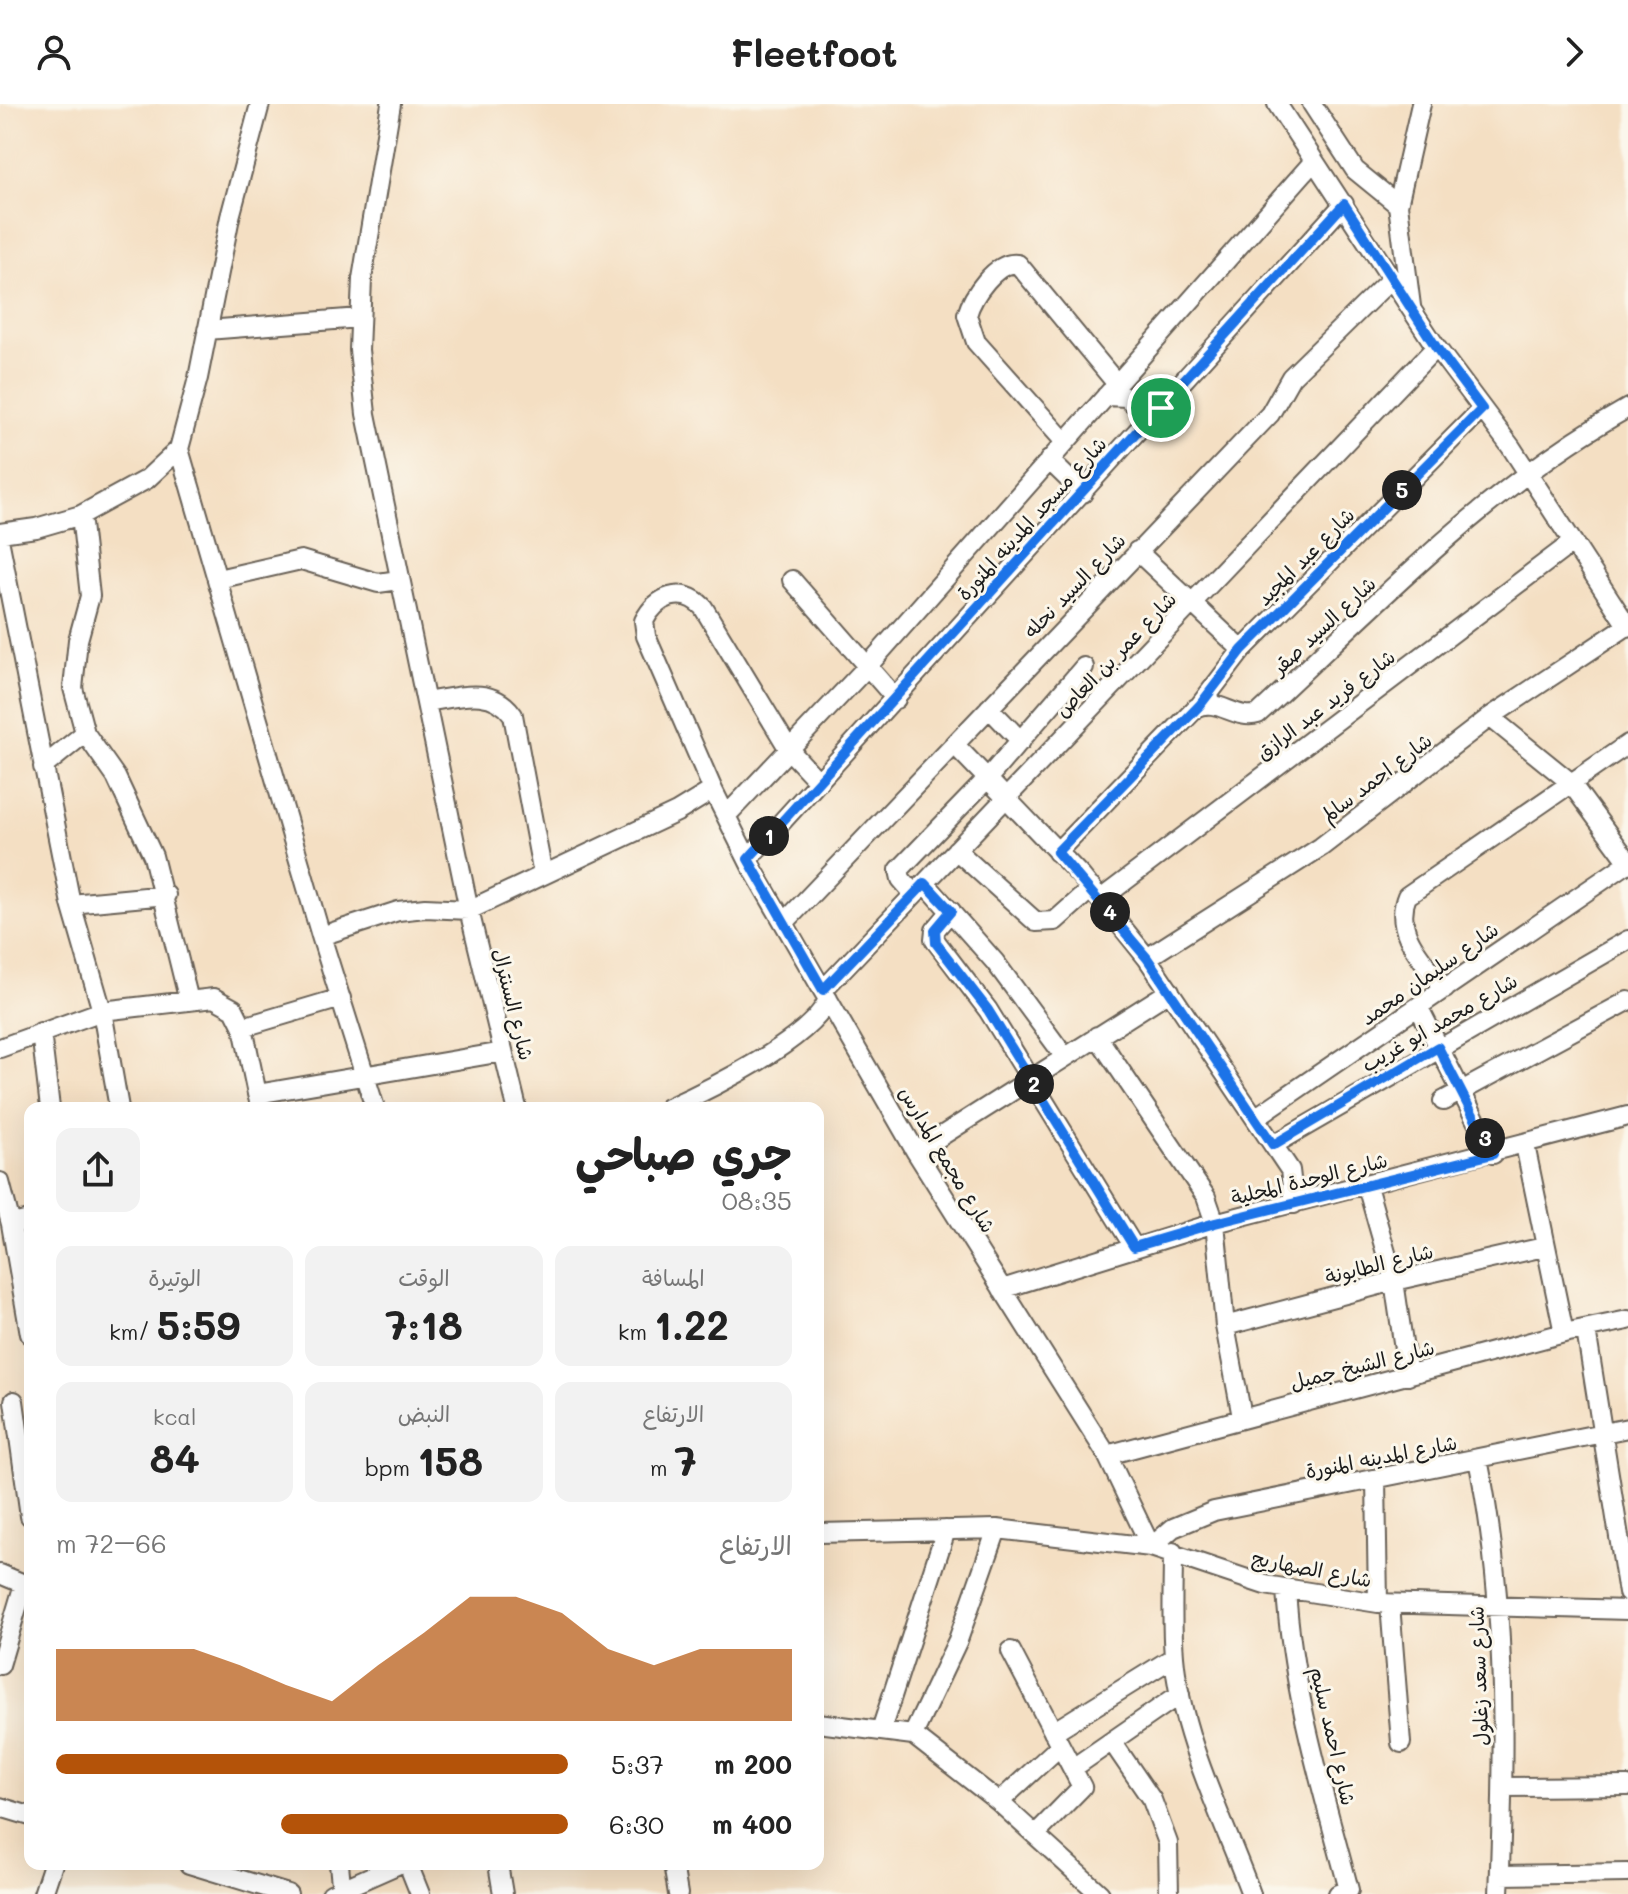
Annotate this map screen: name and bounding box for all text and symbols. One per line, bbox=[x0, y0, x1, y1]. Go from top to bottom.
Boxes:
text: Fleetfoot bbox=[731, 29, 897, 76]
icon: person bbox=[32, 30, 76, 74]
icon: forward bbox=[1552, 30, 1596, 74]
pin bbox=[1127, 374, 1195, 442]
icon: arrive bbox=[1139, 386, 1183, 430]
street label: شارع مسجد المدينه المنورة bbox=[950, 431, 1113, 607]
pin: 5 bbox=[1382, 470, 1422, 510]
text: 5 bbox=[1396, 475, 1408, 504]
street label: شارع عبد المجيد bbox=[1250, 501, 1361, 612]
street label: شارع السيد نحله bbox=[1017, 527, 1132, 644]
street label: شارع السيد صقر bbox=[1264, 570, 1382, 683]
street label: شارع عمر بن العاص bbox=[1049, 586, 1183, 724]
street label: شارع فريد عبد الرازق bbox=[1250, 643, 1401, 767]
street label: شارع احمد سالم bbox=[1315, 727, 1439, 830]
pin: 1 bbox=[749, 816, 789, 856]
text: 1 bbox=[764, 821, 774, 850]
pin: 4 bbox=[1090, 892, 1130, 932]
text: 4 bbox=[1103, 897, 1117, 926]
street label: شارع سليمان محمد bbox=[1355, 916, 1504, 1032]
street label: شارع السنترال bbox=[486, 945, 540, 1063]
street label: شارع محمد ابو غريب bbox=[1356, 967, 1523, 1079]
pin: 2 bbox=[1014, 1064, 1054, 1104]
text: 2 bbox=[1028, 1069, 1040, 1098]
street label: شارع مجمع المدارس bbox=[891, 1081, 1002, 1239]
pin: 3 bbox=[1465, 1118, 1505, 1158]
text: 3 bbox=[1478, 1123, 1492, 1152]
text: جري صباحي bbox=[575, 1124, 792, 1181]
button: share bbox=[56, 1128, 140, 1212]
street label: شارع الوحدة المحلية bbox=[1228, 1146, 1390, 1212]
text: 08:35 bbox=[722, 1183, 792, 1217]
street label: شارع الطابونة bbox=[1322, 1237, 1436, 1291]
text: الوتيرة bbox=[148, 1263, 201, 1292]
text: الوقت bbox=[398, 1263, 450, 1292]
text: المسافة bbox=[642, 1263, 705, 1292]
text: 5:59 bbox=[157, 1298, 240, 1350]
text: 7:18 bbox=[385, 1298, 463, 1350]
text: 1.22 bbox=[654, 1298, 729, 1350]
text: /km bbox=[109, 1317, 157, 1346]
text: km bbox=[618, 1317, 654, 1346]
street label: شارع الشيخ جميل bbox=[1287, 1333, 1437, 1396]
text: النبض bbox=[398, 1399, 450, 1428]
text: الارتفاع bbox=[642, 1399, 704, 1428]
text: kcal bbox=[153, 1402, 197, 1431]
street label: شارع المدينه المنورة bbox=[1303, 1429, 1459, 1485]
text: 84 bbox=[150, 1431, 200, 1483]
text: 158 bbox=[417, 1434, 483, 1486]
text: 7 bbox=[674, 1434, 697, 1486]
text: bpm bbox=[365, 1453, 417, 1482]
text: m bbox=[650, 1453, 674, 1482]
text: 66–72 m bbox=[56, 1526, 167, 1560]
text: الارتفاع bbox=[719, 1528, 792, 1562]
street label: شارع الصهاريج bbox=[1249, 1544, 1374, 1594]
street label: شارع سعد زغلول bbox=[1463, 1605, 1495, 1746]
street label: شارع احمد سليم bbox=[1303, 1664, 1363, 1808]
text: 5:37 bbox=[611, 1747, 664, 1781]
text: 200 m bbox=[714, 1747, 792, 1781]
text: 6:30 bbox=[609, 1807, 664, 1841]
text: 400 m bbox=[712, 1807, 792, 1841]

